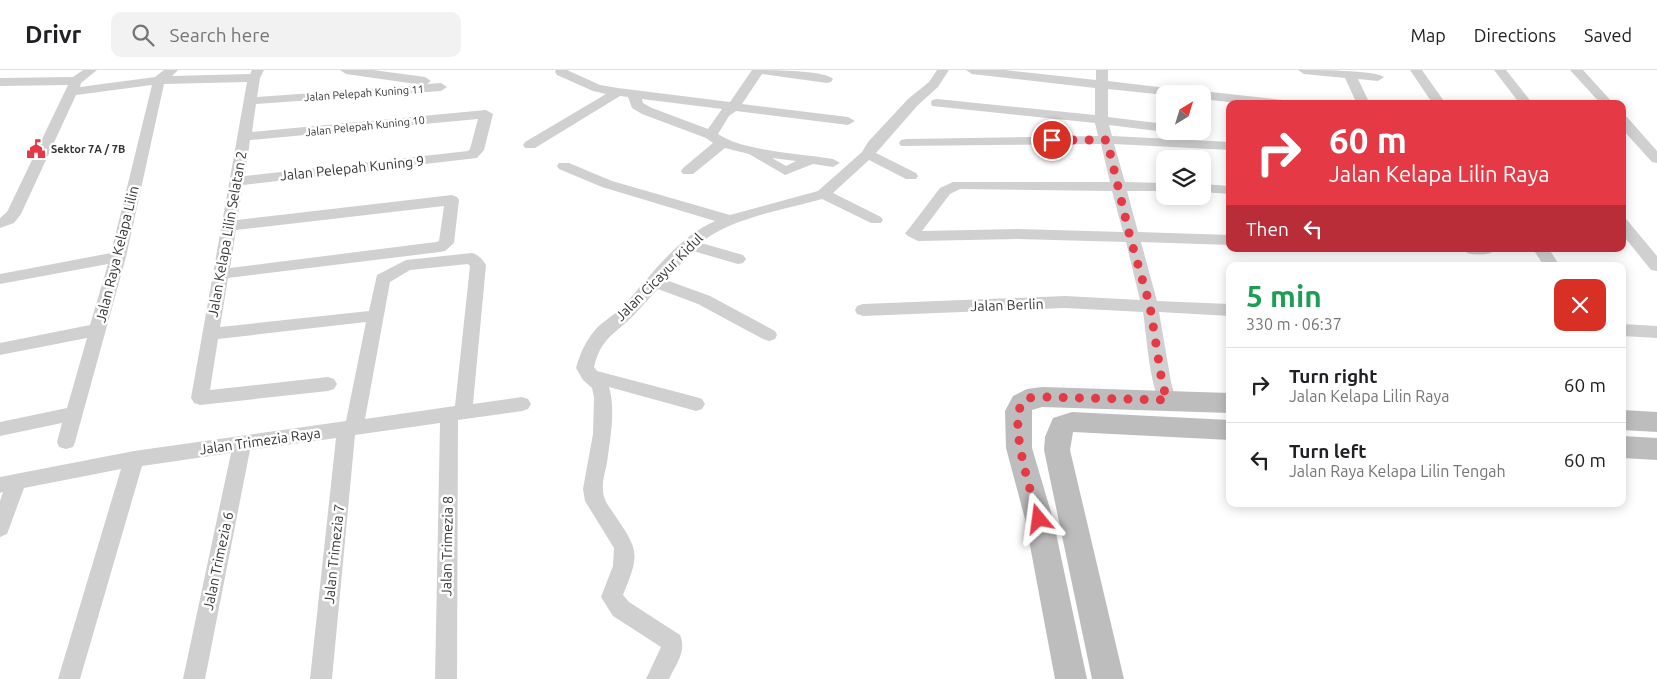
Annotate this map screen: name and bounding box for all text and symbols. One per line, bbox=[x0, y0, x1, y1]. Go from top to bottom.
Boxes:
search box bbox=[111, 12, 461, 57]
text: Drivr bbox=[25, 21, 81, 48]
icon: search bbox=[129, 21, 157, 49]
text: Search here bbox=[169, 24, 270, 46]
text: Map bbox=[1410, 25, 1446, 45]
text: Directions bbox=[1474, 25, 1556, 45]
text: Saved bbox=[1584, 25, 1632, 45]
street label: Jalan Pelepah Kuning 11 bbox=[304, 83, 424, 103]
north arrow bbox=[1156, 85, 1211, 140]
map controls bbox=[1156, 85, 1211, 205]
street label: Jalan Pelepah Kuning 10 bbox=[305, 114, 425, 138]
pin bbox=[1031, 119, 1073, 161]
icon: right bbox=[1246, 120, 1311, 185]
text: 60 m bbox=[1329, 120, 1407, 160]
icon: arrive bbox=[1038, 126, 1066, 154]
public building icon: Sektor 7A / 7B bbox=[25, 138, 47, 160]
place label: Sektor 7A / 7B bbox=[51, 143, 125, 155]
street label: Jalan Kelapa Lilin Selatan 2 bbox=[205, 150, 249, 318]
button: layers bbox=[1156, 150, 1211, 205]
street label: Jalan Pelepah Kuning 9 bbox=[279, 152, 425, 184]
text: Jalan Kelapa Lilin Raya bbox=[1329, 161, 1550, 186]
street label: Jalan Raya Kelapa Lilin bbox=[92, 184, 142, 324]
icon: left bbox=[1299, 215, 1327, 243]
text: Then bbox=[1246, 218, 1289, 240]
street label: Jalan Cicayur Kidul bbox=[612, 230, 706, 324]
text: 5 min bbox=[1246, 279, 1322, 313]
button: close bbox=[1554, 279, 1606, 331]
street label: Jalan Berlin bbox=[970, 296, 1044, 314]
text: 330 m · 06:37 bbox=[1246, 315, 1342, 333]
text: Turn right bbox=[1289, 365, 1377, 387]
icon: right bbox=[1246, 371, 1274, 399]
text: 60 m bbox=[1564, 374, 1606, 396]
text: Jalan Kelapa Lilin Raya bbox=[1289, 387, 1449, 405]
street label: Jalan Trimezia Raya bbox=[198, 425, 322, 457]
text: Turn left bbox=[1289, 440, 1367, 462]
icon: left bbox=[1246, 446, 1274, 474]
text: 60 m bbox=[1564, 449, 1606, 471]
text: Jalan Raya Kelapa Lilin Tengah bbox=[1289, 462, 1506, 480]
position arrow bbox=[1012, 492, 1064, 544]
street label: Jalan Trimezia 8 bbox=[438, 496, 456, 596]
street label: Jalan Trimezia 7 bbox=[321, 503, 347, 605]
street label: Jalan Trimezia 6 bbox=[200, 510, 236, 612]

